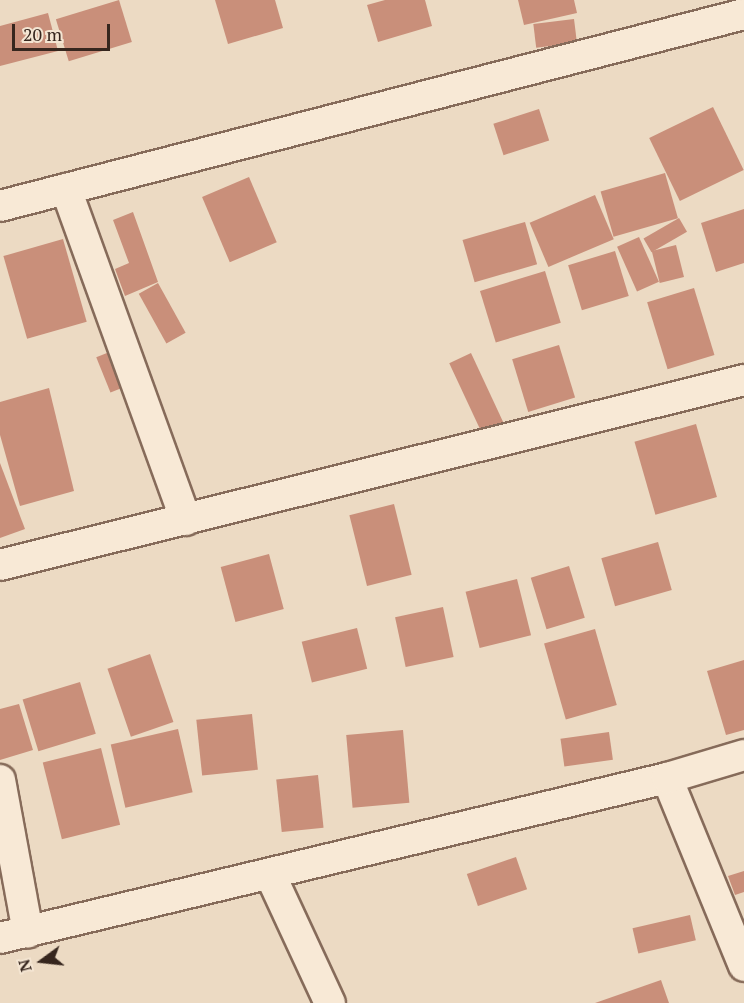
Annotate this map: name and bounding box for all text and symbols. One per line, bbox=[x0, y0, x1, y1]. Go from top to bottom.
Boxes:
scale bar bbox=[15, 12, 112, 50]
text: 20 m bbox=[23, 22, 62, 46]
north arrow bbox=[12, 931, 72, 991]
text: N bbox=[12, 957, 37, 974]

